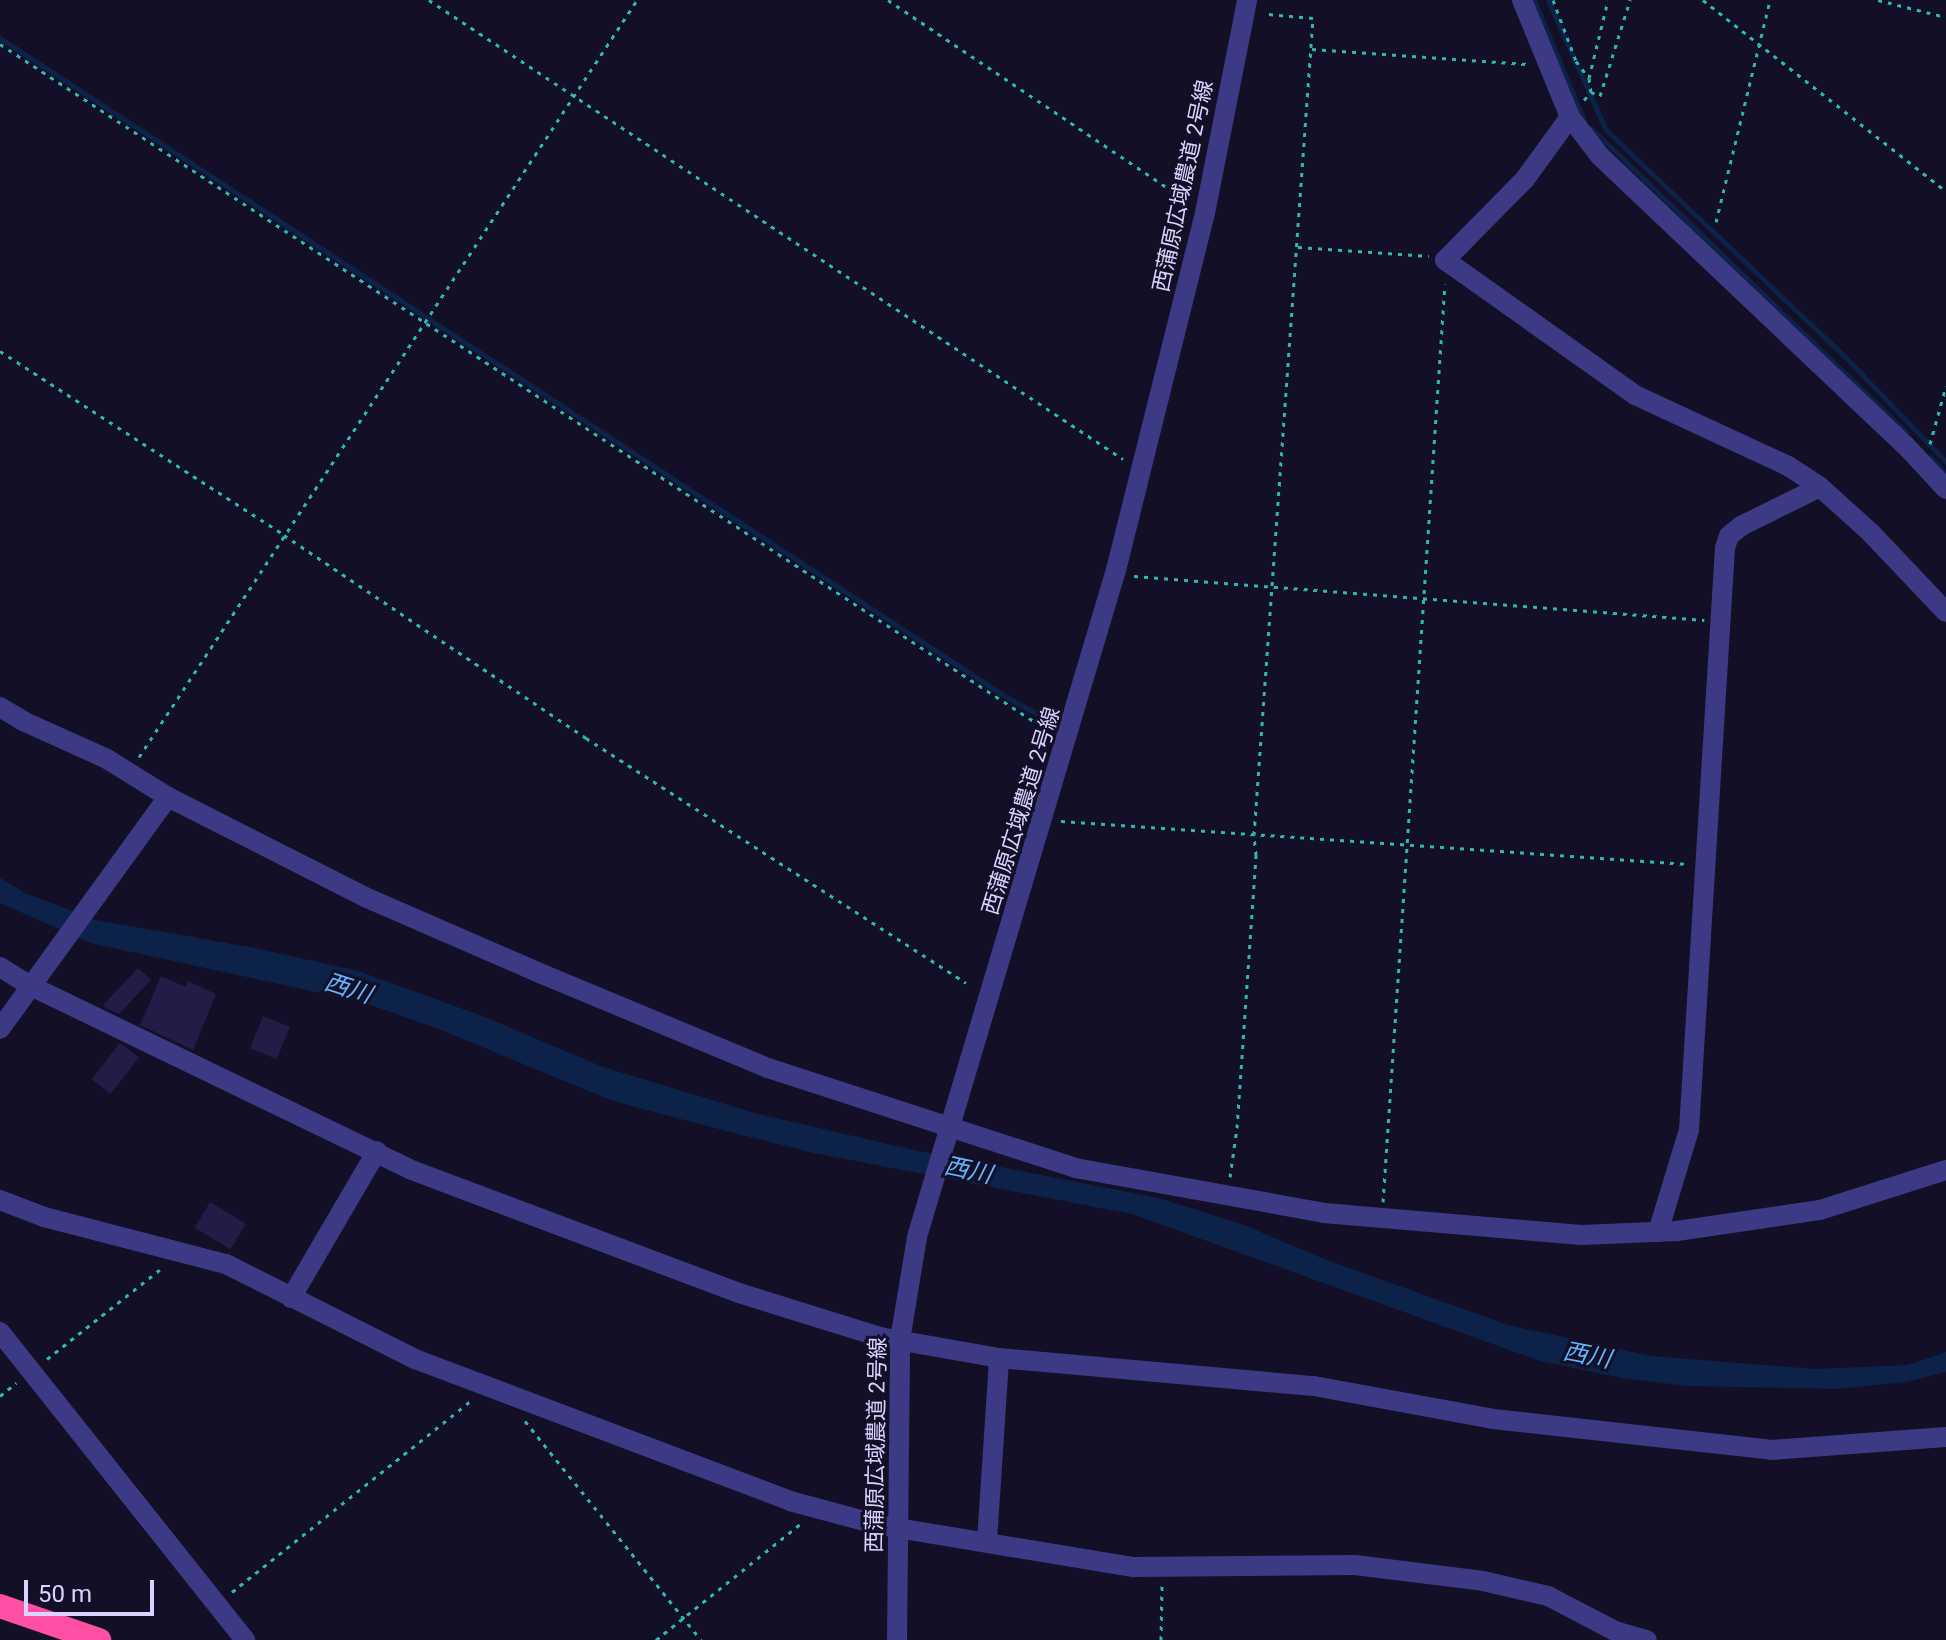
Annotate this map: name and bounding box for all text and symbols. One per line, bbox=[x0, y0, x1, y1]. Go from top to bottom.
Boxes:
street label: 西蒲原広域農道 2号線 bbox=[1148, 78, 1218, 294]
street label: 西蒲原広域農道 2号線 bbox=[977, 704, 1065, 918]
water label: 西川 bbox=[321, 968, 375, 1010]
water label: 西川 bbox=[942, 1152, 994, 1190]
street label: 西蒲原広域農道 2号線 bbox=[861, 1337, 891, 1553]
water label: 西川 bbox=[1561, 1337, 1613, 1375]
scale bar bbox=[28, 1564, 158, 1614]
text: 50 m bbox=[38, 1580, 92, 1608]

